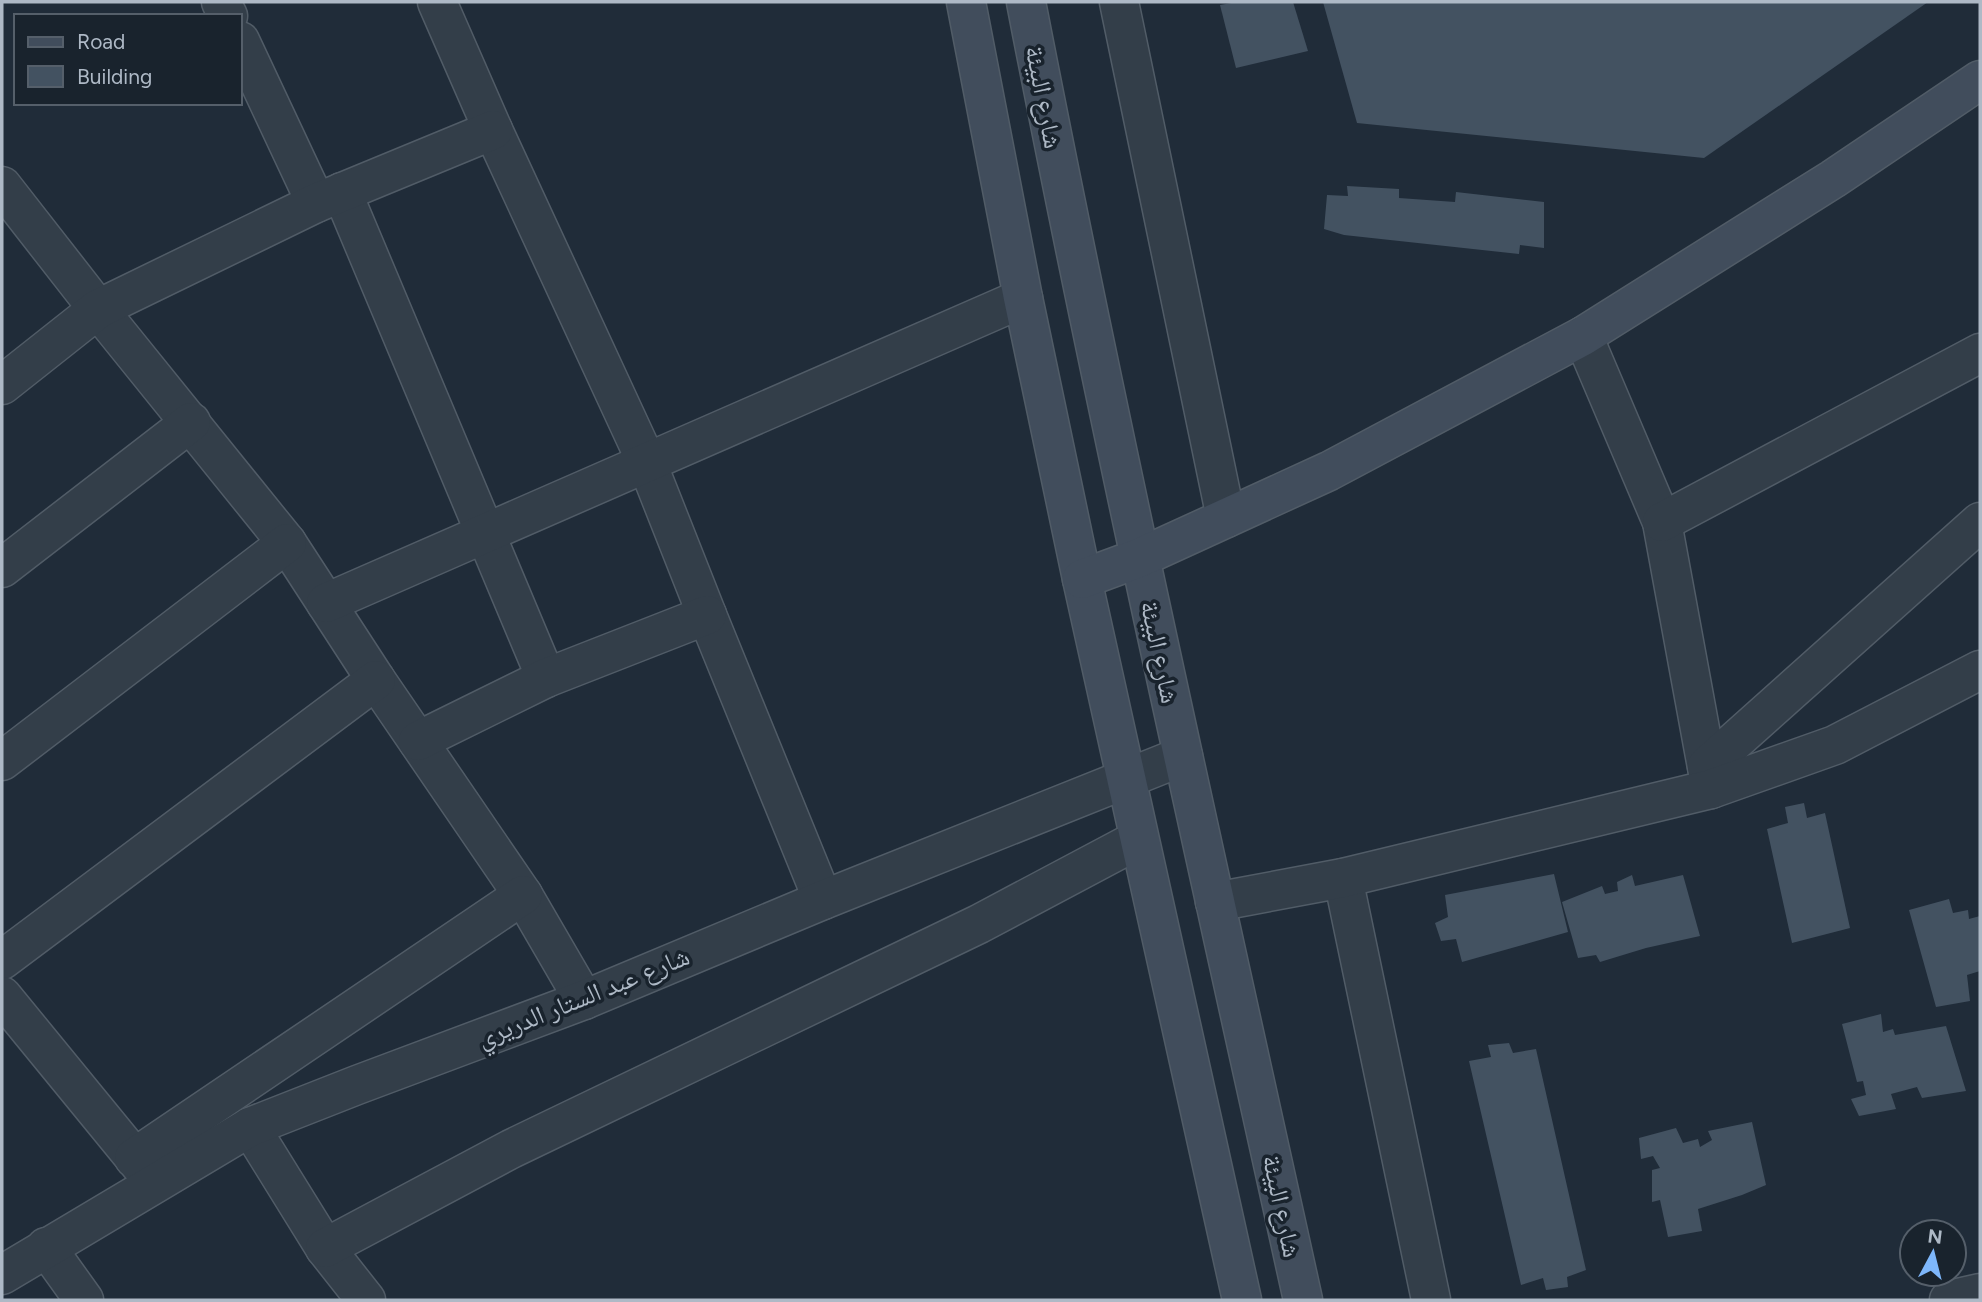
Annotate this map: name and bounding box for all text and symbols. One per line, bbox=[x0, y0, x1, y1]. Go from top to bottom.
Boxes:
legend bbox=[14, 14, 242, 105]
text: Road bbox=[77, 29, 125, 54]
street label: شارع البيئة bbox=[1018, 43, 1070, 151]
text: Building bbox=[77, 64, 152, 89]
street label: شارع البيئة bbox=[1134, 598, 1186, 706]
street label: شارع عبد الستار الدريري bbox=[472, 940, 696, 1058]
street label: شارع البيئة bbox=[1256, 1152, 1308, 1260]
north arrow bbox=[1898, 1218, 1968, 1288]
text: N bbox=[1926, 1224, 1944, 1249]

